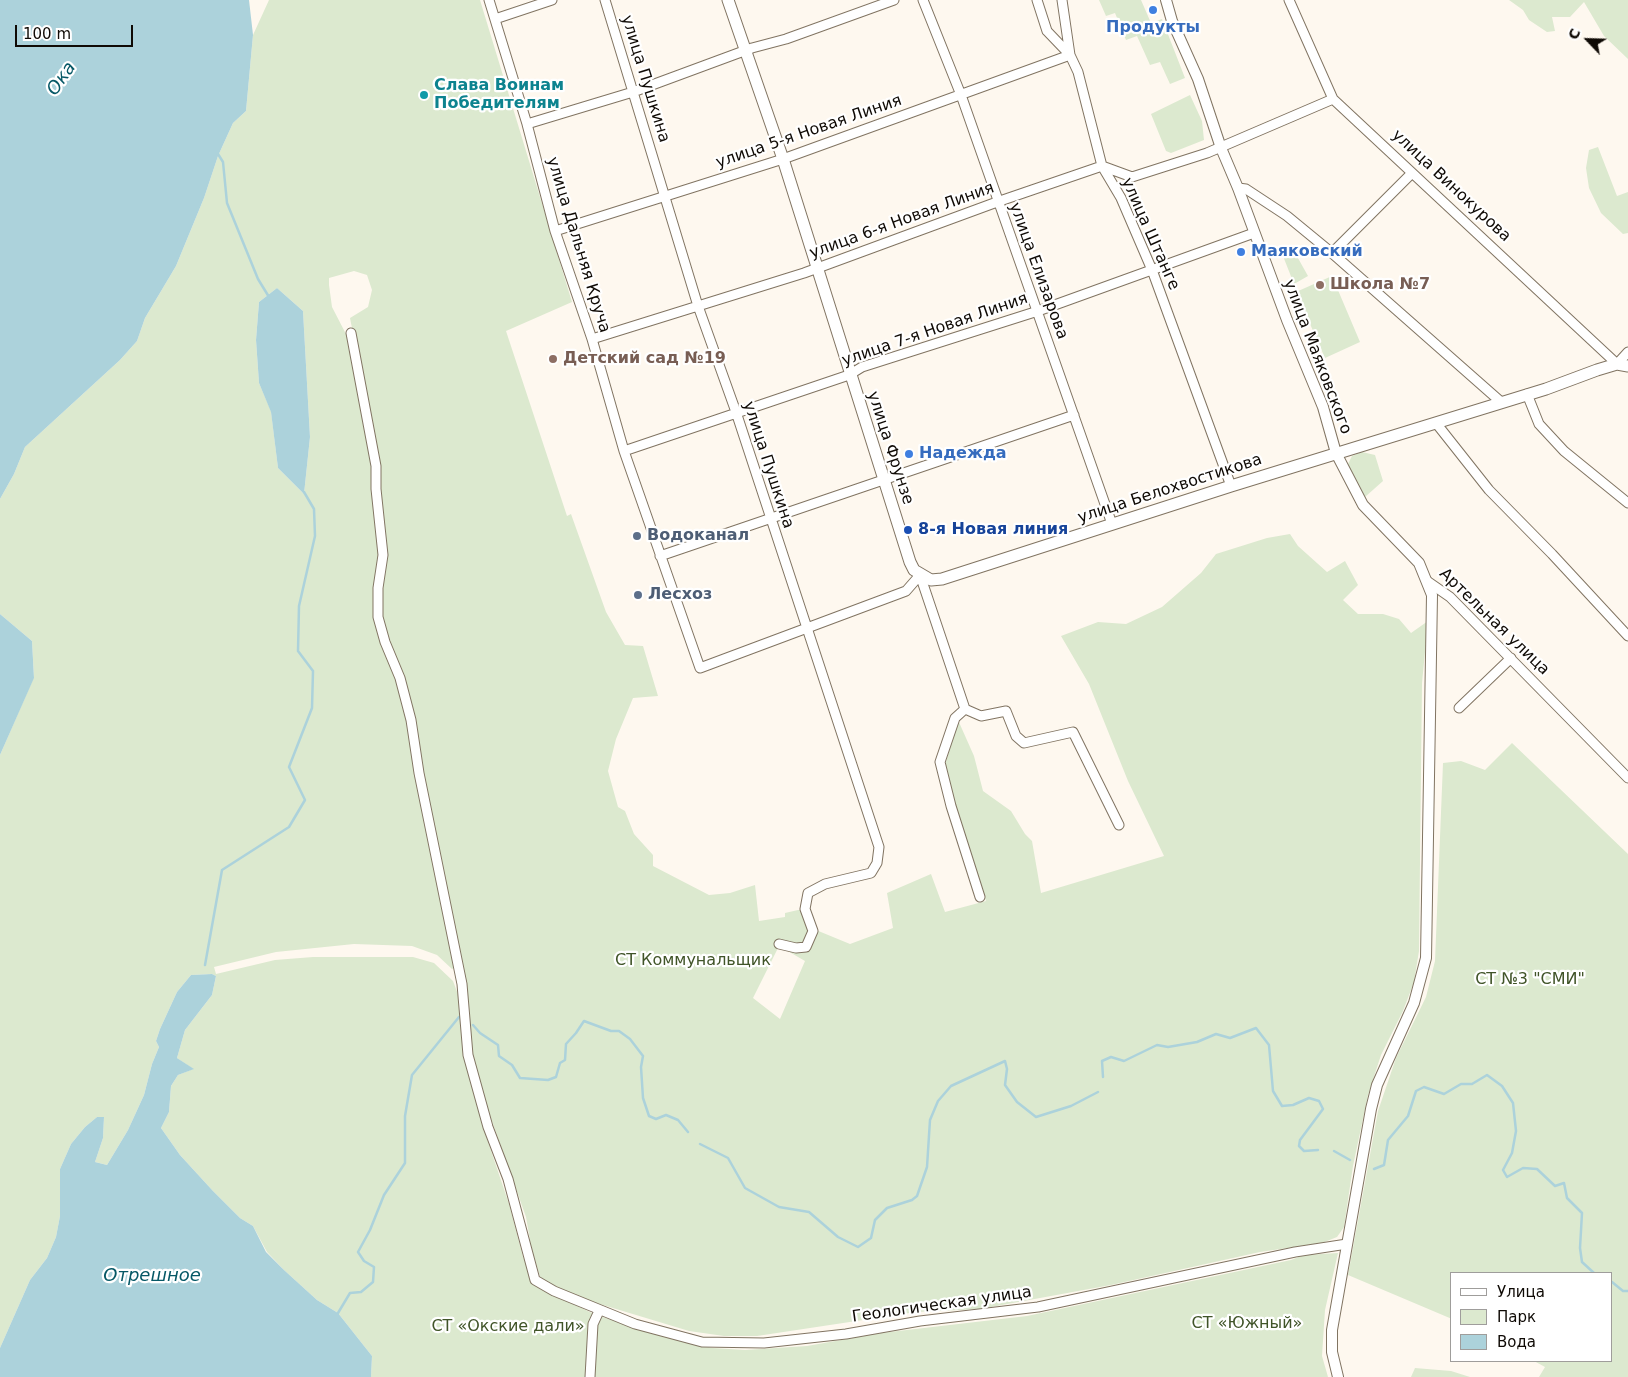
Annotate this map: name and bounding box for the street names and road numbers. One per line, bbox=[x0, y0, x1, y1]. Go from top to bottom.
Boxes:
street label: улица Пушкина bbox=[616, 13, 674, 145]
street label: улица 5-я Новая Линия bbox=[714, 91, 904, 173]
street label: улица Винокурова bbox=[1387, 126, 1515, 246]
street label: улица Дальняя Круча bbox=[542, 155, 614, 335]
street label: улица Штанге bbox=[1117, 175, 1183, 293]
street label: улица 6-я Новая Линия bbox=[807, 179, 997, 263]
street label: улица Елизарова bbox=[1004, 200, 1072, 342]
street label: улица Маяковского bbox=[1279, 277, 1355, 437]
street label: улица 7-я Новая Линия bbox=[840, 289, 1030, 371]
street label: улица Фрунзе bbox=[863, 389, 917, 507]
street label: улица Пушкина bbox=[738, 399, 798, 531]
street label: улица Белохвостикова bbox=[1075, 450, 1265, 528]
street label: Артельная улица bbox=[1435, 564, 1553, 680]
street label: Геологическая улица bbox=[851, 1283, 1033, 1327]

